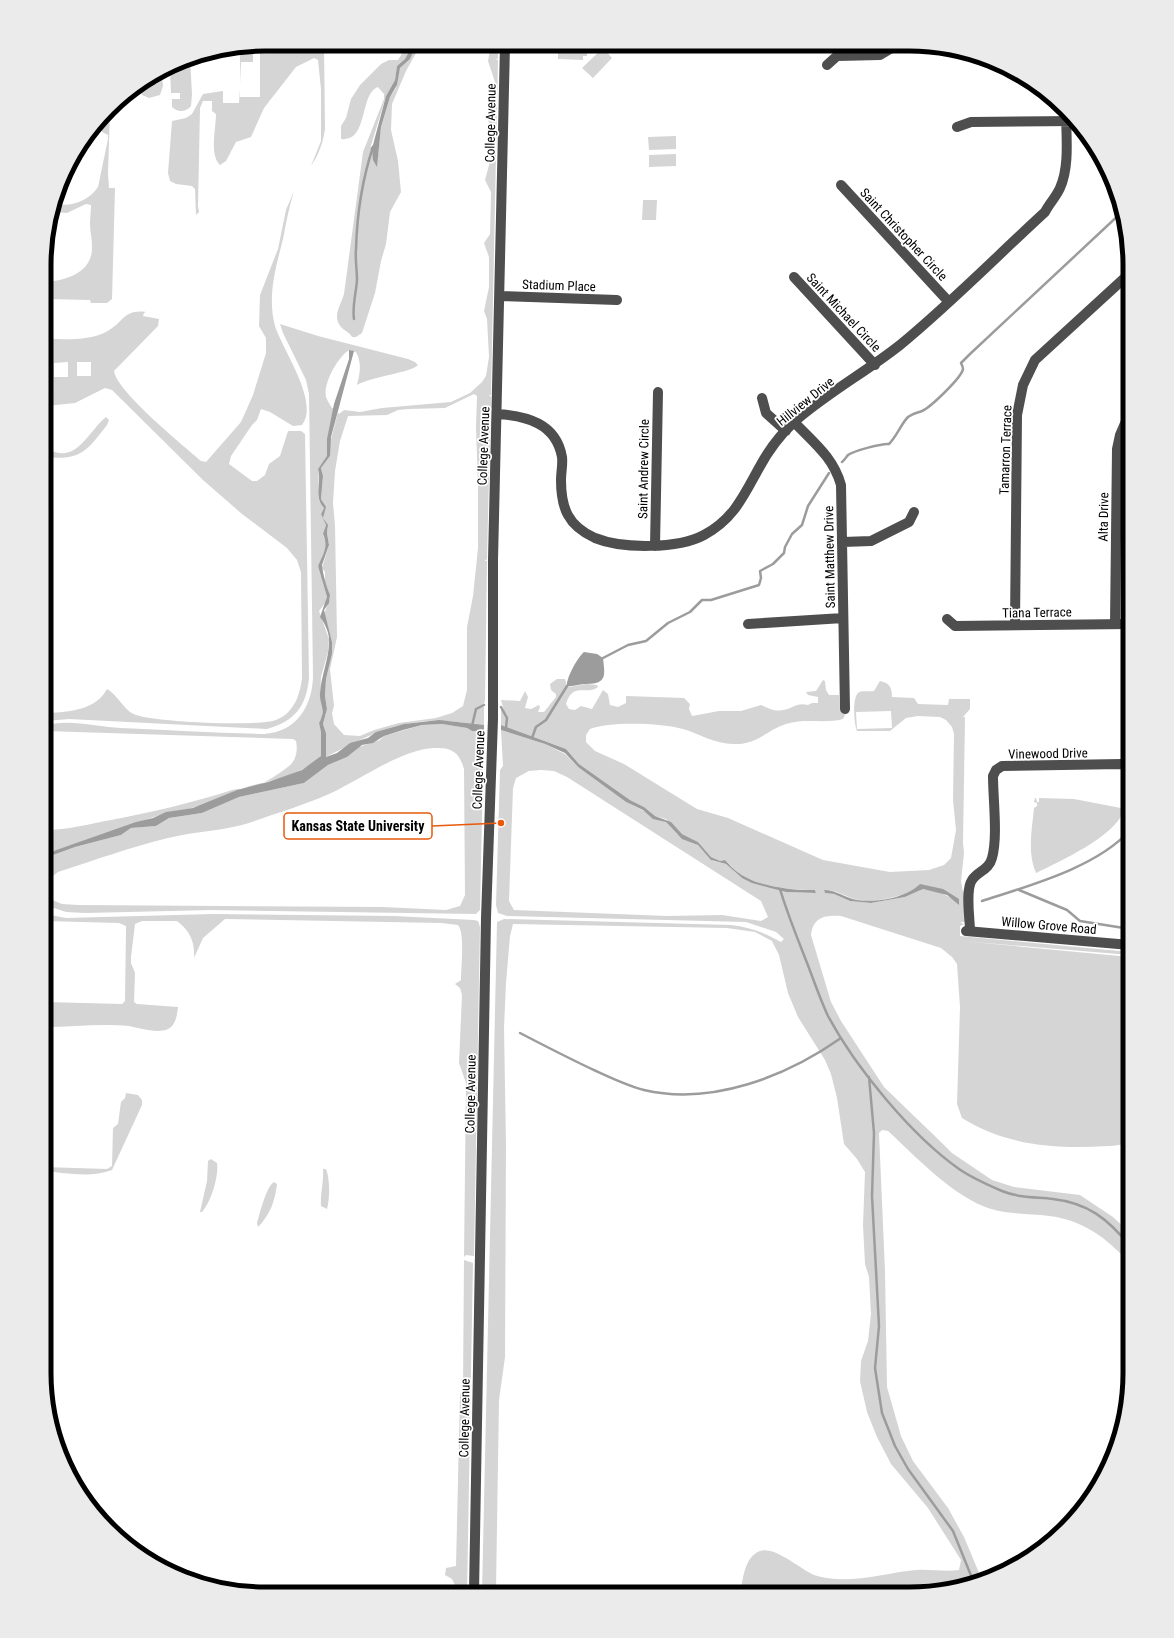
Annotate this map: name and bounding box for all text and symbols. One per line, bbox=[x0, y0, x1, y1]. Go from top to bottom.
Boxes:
street label: College Avenue bbox=[482, 83, 499, 163]
street label: Saint Christopher Circle bbox=[857, 185, 950, 284]
street label: Saint Michael Circle bbox=[803, 270, 884, 355]
street label: Stadium Place bbox=[522, 277, 596, 294]
street label: Hillview Drive bbox=[774, 374, 837, 429]
street label: Tamarron Terrace bbox=[996, 405, 1015, 495]
street label: College Avenue bbox=[475, 406, 492, 486]
street label: Saint Andrew Circle bbox=[635, 419, 652, 519]
street label: Alta Drive bbox=[1096, 492, 1111, 542]
street label: Saint Matthew Drive bbox=[821, 506, 838, 608]
street label: Tiana Terrace bbox=[1002, 604, 1072, 621]
street label: College Avenue bbox=[470, 730, 487, 810]
street label: Vinewood Drive bbox=[1008, 745, 1088, 762]
callout: Kansas State University bbox=[284, 813, 432, 839]
text: Kansas State University bbox=[292, 818, 425, 834]
street label: Willow Grove Road bbox=[1001, 914, 1097, 937]
street label: College Avenue bbox=[462, 1054, 479, 1134]
street label: College Avenue bbox=[456, 1378, 473, 1458]

